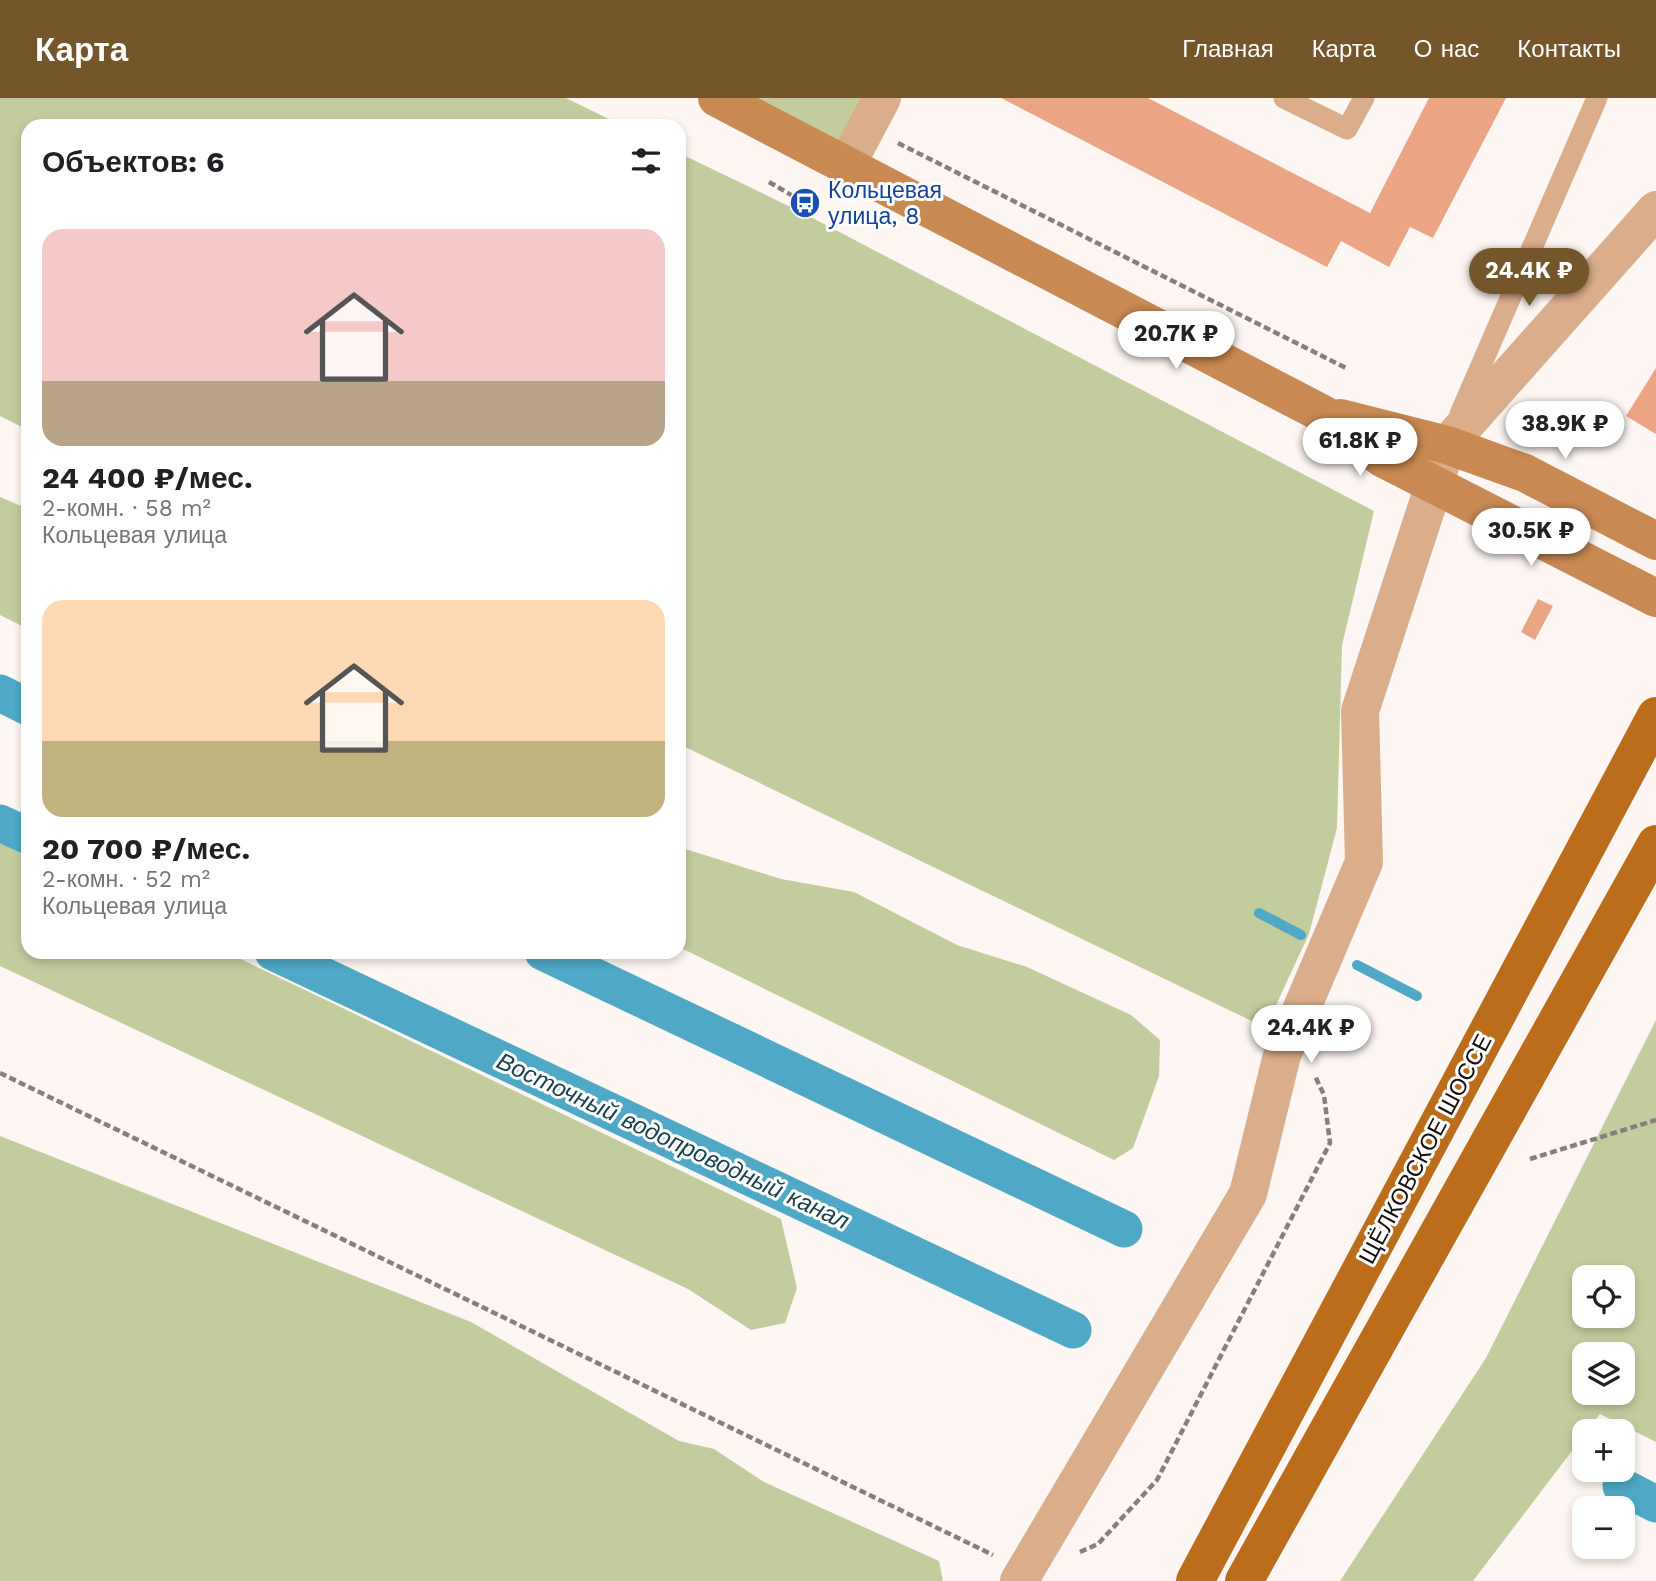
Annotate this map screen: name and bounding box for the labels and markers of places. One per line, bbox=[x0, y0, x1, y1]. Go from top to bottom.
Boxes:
place label: Кольцевая улица, 8 bbox=[828, 177, 942, 230]
bus stop icon: Кольцевая улица, 8 bbox=[788, 186, 822, 220]
pin: 24.4K ₽ bbox=[1464, 248, 1594, 308]
pin: 20.7K ₽ bbox=[1111, 312, 1241, 371]
pin: 38.9K ₽ bbox=[1500, 402, 1630, 461]
pin: 61.8K ₽ bbox=[1295, 418, 1425, 478]
pin: 30.5K ₽ bbox=[1466, 508, 1596, 568]
pin: 24.4K ₽ bbox=[1246, 1006, 1376, 1065]

